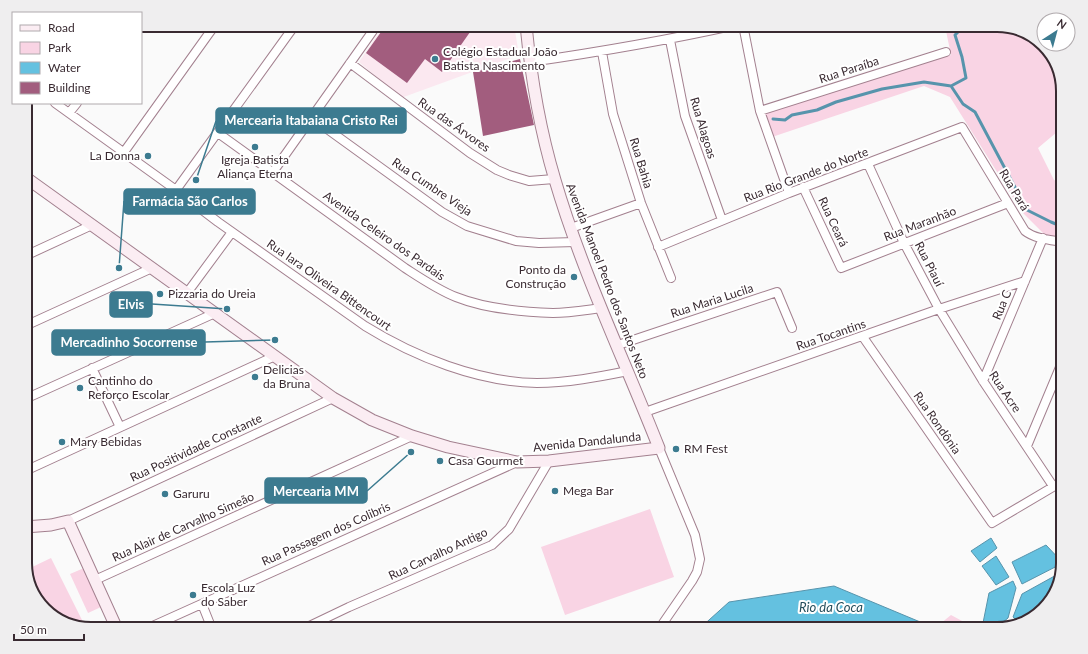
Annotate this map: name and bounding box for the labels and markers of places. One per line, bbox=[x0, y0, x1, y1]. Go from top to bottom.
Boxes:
place label: Colégio Estadual João Batista Nascimento bbox=[443, 44, 558, 73]
marker: Colégio Estadual João Batista Nascimento bbox=[430, 54, 440, 64]
callout: Mercearia Itabaiana Cristo Rei bbox=[216, 108, 406, 133]
marker: Igreja Batista Aliança Eterna bbox=[250, 142, 260, 152]
place label: La Donna bbox=[90, 148, 140, 163]
marker: La Donna bbox=[143, 151, 153, 161]
place label: Igreja Batista Aliança Eterna bbox=[217, 152, 293, 181]
callout: Farmácia São Carlos bbox=[124, 189, 255, 214]
place label: Ponto da Construção bbox=[506, 262, 566, 291]
marker: Ponto da Construção bbox=[569, 272, 579, 282]
place label: Pizzaria do Ureia bbox=[168, 286, 256, 301]
marker: Pizzaria do Ureia bbox=[155, 289, 165, 299]
callout: Elvis bbox=[110, 292, 152, 317]
callout: Mercadinho Socorrense bbox=[52, 330, 205, 355]
place label: Delicias da Bruna bbox=[263, 362, 310, 391]
marker: Delicias da Bruna bbox=[250, 372, 260, 382]
place label: Cantinho do Reforço Escolar bbox=[88, 373, 170, 402]
marker: Cantinho do Reforço Escolar bbox=[75, 383, 85, 393]
place label: Mary Bebidas bbox=[70, 434, 142, 449]
marker: Mary Bebidas bbox=[57, 437, 67, 447]
place label: RM Fest bbox=[684, 441, 729, 456]
marker: RM Fest bbox=[671, 444, 681, 454]
place label: Casa Gourmet bbox=[448, 453, 524, 468]
marker: Casa Gourmet bbox=[435, 456, 445, 466]
callout: Mercearia MM bbox=[265, 478, 367, 503]
place label: Mega Bar bbox=[563, 483, 614, 498]
place label: Garuru bbox=[173, 486, 210, 501]
marker: Mega Bar bbox=[550, 486, 560, 496]
marker: Garuru bbox=[160, 489, 170, 499]
place label: Escola Luz do Saber bbox=[201, 580, 256, 609]
marker: Escola Luz do Saber bbox=[188, 590, 198, 600]

